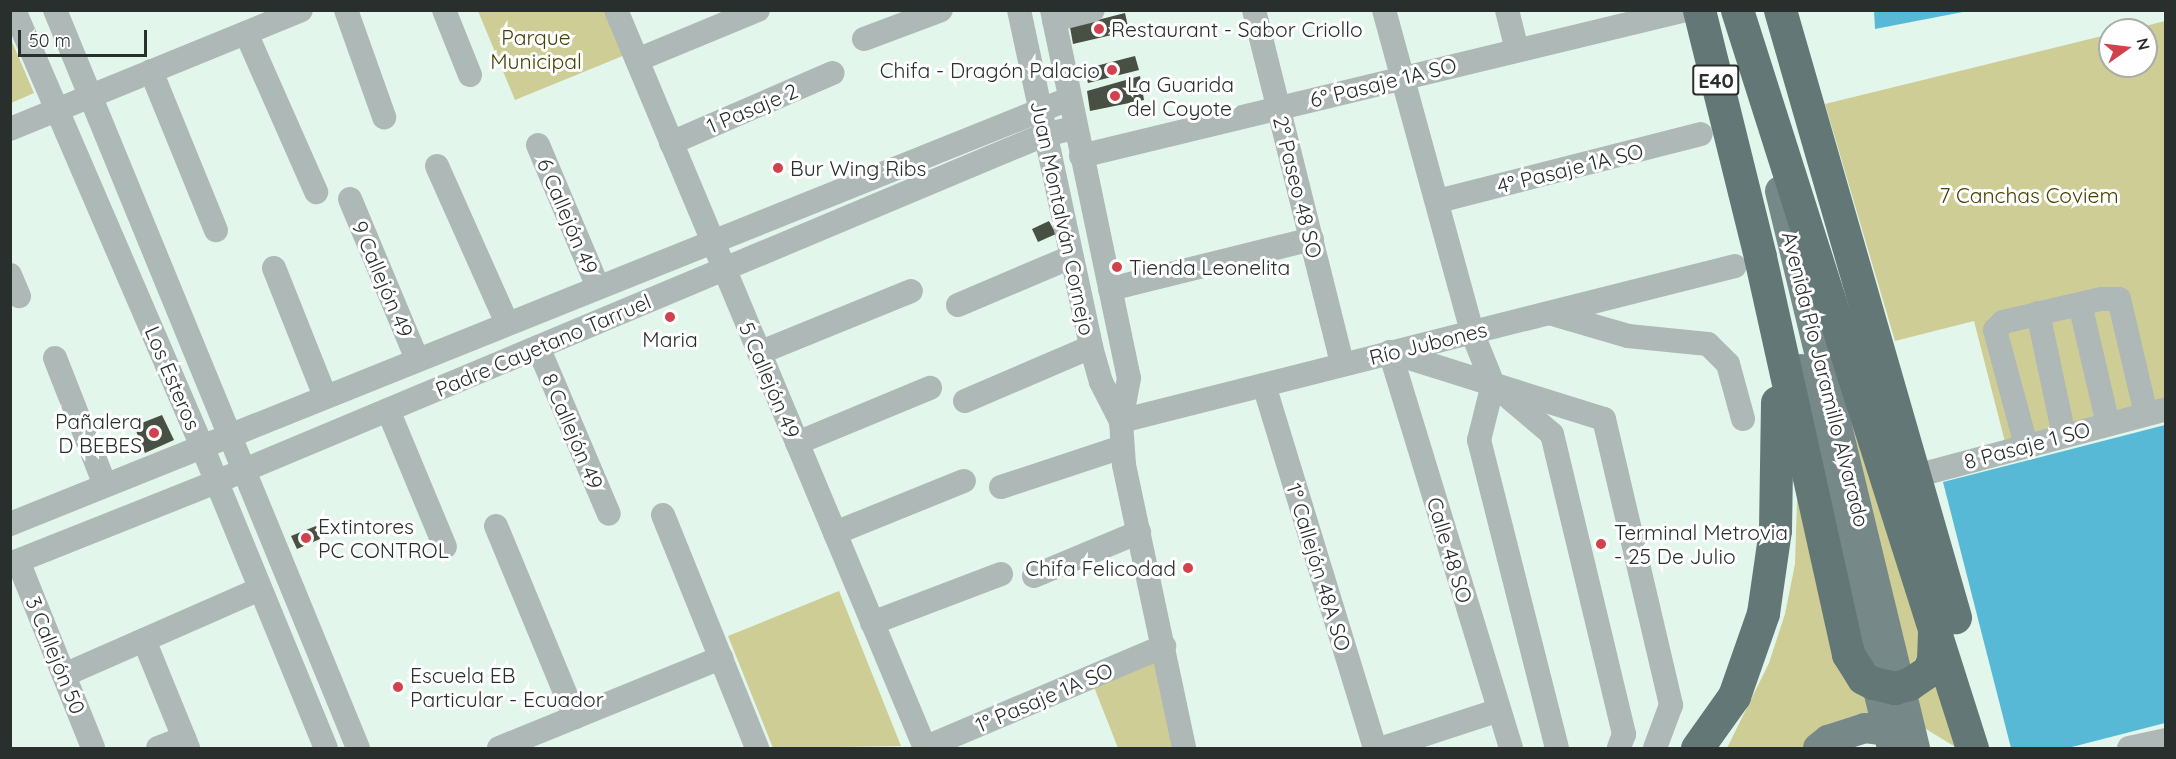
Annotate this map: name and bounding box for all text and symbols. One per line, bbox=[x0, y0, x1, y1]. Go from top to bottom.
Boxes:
place label: Restaurant - Sabor Criollo bbox=[1111, 16, 1363, 42]
scale bar bbox=[21, 18, 150, 56]
north arrow bbox=[2098, 18, 2158, 78]
marker: Restaurant - Sabor Criollo bbox=[1092, 22, 1106, 36]
park label: Parque Municipal bbox=[490, 24, 582, 74]
text: 50 m bbox=[29, 29, 71, 52]
text: N bbox=[2132, 36, 2155, 52]
street label: 6° Pasaje 1A SO bbox=[1307, 52, 1459, 112]
place label: Chifa - Dragón Palacio bbox=[880, 57, 1100, 83]
marker: Chifa - Dragón Palacio bbox=[1105, 63, 1119, 77]
road number: E40 bbox=[1692, 63, 1740, 97]
place label: La Guarida del Coyote bbox=[1127, 71, 1234, 121]
street label: 1 Pasaje 2 bbox=[703, 78, 801, 138]
marker: La Guarida del Coyote bbox=[1108, 89, 1122, 103]
street label: Juan Montalván Cornejo bbox=[1026, 98, 1100, 338]
street label: 2° Paseo 48 SO bbox=[1268, 113, 1328, 261]
street label: 4° Pasaje 1A SO bbox=[1494, 138, 1646, 198]
street label: 6 Callejón 49 bbox=[532, 154, 604, 278]
place label: Bur Wing Ribs bbox=[790, 155, 926, 181]
marker: Bur Wing Ribs bbox=[771, 161, 785, 175]
park label: 7 Canchas Coviem bbox=[1939, 182, 2119, 208]
street label: 9 Callejón 49 bbox=[347, 217, 419, 341]
street label: Avenida Pío Jaramillo Alvarado bbox=[1777, 229, 1875, 529]
place label: Tienda Leonelita bbox=[1129, 254, 1290, 280]
marker: Tienda Leonelita bbox=[1110, 260, 1124, 274]
street label: Padre Cayetano Tarruel bbox=[431, 288, 655, 402]
marker: Maria bbox=[663, 310, 677, 324]
street label: Río Jubones bbox=[1367, 316, 1489, 370]
street label: 5 Callejón 49 bbox=[734, 318, 806, 442]
street label: Los Esteros bbox=[140, 322, 206, 434]
place label: Maria bbox=[642, 326, 698, 352]
street label: 8 Callejón 49 bbox=[537, 369, 609, 493]
place label: Pañalera D BEBES bbox=[55, 408, 142, 458]
street label: 8 Pasaje 1 SO bbox=[1961, 416, 2093, 474]
marker: Pañalera D BEBES bbox=[147, 426, 161, 440]
street label: 1° Callejón 48A SO bbox=[1282, 480, 1356, 654]
street label: Calle 48 SO bbox=[1422, 494, 1478, 606]
place label: Extintores PC CONTROL bbox=[318, 513, 449, 563]
place label: Terminal Metrovia - 25 De Julio bbox=[1614, 519, 1788, 569]
marker: Extintores PC CONTROL bbox=[299, 531, 313, 545]
marker: Terminal Metrovia - 25 De Julio bbox=[1592, 535, 1610, 553]
place label: Chifa Felicodad bbox=[1025, 555, 1176, 581]
marker: Chifa Felicodad bbox=[1181, 561, 1195, 575]
street label: 3 Callejón 50 bbox=[21, 592, 91, 718]
street label: 1° Pasaje 1A SO bbox=[972, 657, 1116, 737]
place label: Escuela EB Particular - Ecuador bbox=[410, 662, 604, 712]
marker: Escuela EB Particular - Ecuador bbox=[391, 680, 405, 694]

